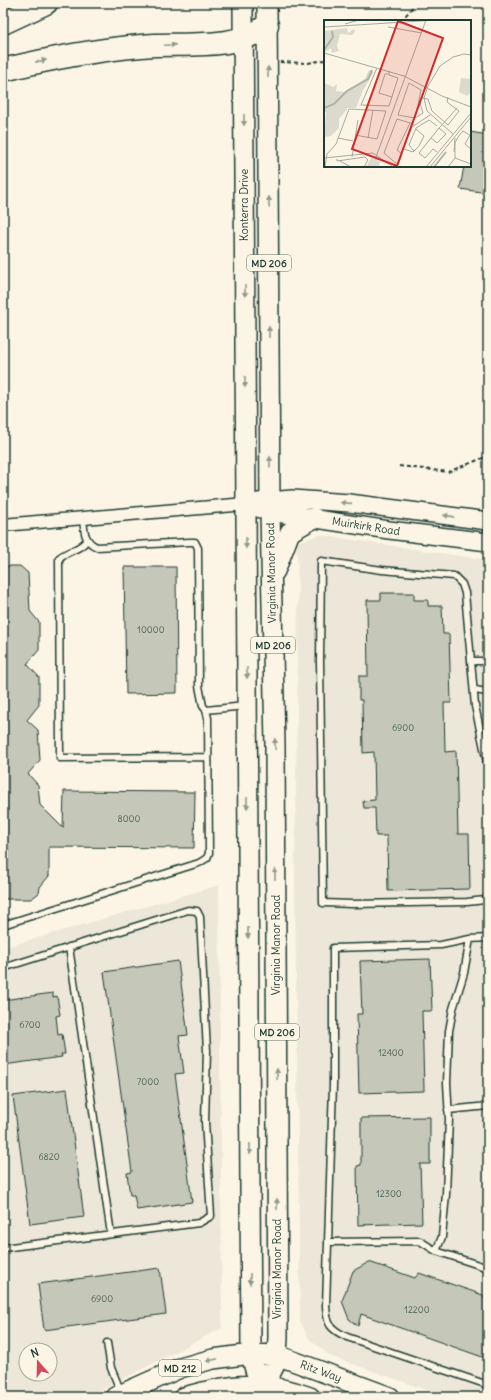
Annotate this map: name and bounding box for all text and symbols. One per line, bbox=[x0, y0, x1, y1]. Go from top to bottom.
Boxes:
inset map bbox=[324, 20, 471, 167]
one-way arrow bbox=[164, 41, 176, 48]
one-way arrow bbox=[35, 58, 47, 64]
one-way arrow bbox=[265, 65, 271, 78]
one-way arrow bbox=[241, 114, 247, 127]
street label: Konterra Drive bbox=[237, 169, 251, 241]
one-way arrow bbox=[265, 196, 272, 208]
road number: MD 206 bbox=[247, 255, 291, 271]
one-way arrow bbox=[242, 285, 248, 298]
one-way arrow bbox=[266, 325, 272, 338]
one-way arrow bbox=[242, 376, 248, 389]
one-way arrow bbox=[267, 455, 273, 468]
one-way arrow bbox=[340, 499, 352, 506]
one-way arrow bbox=[443, 513, 455, 519]
street label: Muirkirk Road bbox=[331, 514, 402, 538]
street label: Virginia Manor Road bbox=[263, 522, 279, 623]
one-way arrow bbox=[243, 537, 249, 550]
house number: 10000 bbox=[137, 624, 165, 635]
road number: MD 206 bbox=[251, 637, 295, 653]
one-way arrow bbox=[243, 667, 250, 679]
house number: 6900 bbox=[392, 722, 414, 733]
one-way arrow bbox=[272, 737, 278, 750]
one-way arrow bbox=[244, 797, 250, 810]
house number: 8000 bbox=[118, 813, 141, 824]
one-way arrow bbox=[272, 867, 278, 880]
street label: Virginia Manor Road bbox=[269, 894, 283, 995]
one-way arrow bbox=[245, 927, 251, 940]
house number: 6700 bbox=[19, 1019, 41, 1030]
road number: MD 206 bbox=[255, 1024, 299, 1040]
house number: 12400 bbox=[378, 1047, 404, 1058]
one-way arrow bbox=[274, 1067, 280, 1080]
house number: 7000 bbox=[137, 1076, 159, 1087]
one-way arrow bbox=[247, 1143, 253, 1156]
house number: 6820 bbox=[38, 1151, 60, 1162]
house number: 12300 bbox=[376, 1188, 402, 1199]
one-way arrow bbox=[274, 1197, 280, 1210]
street label: Virginia Manor Road bbox=[270, 1218, 284, 1319]
one-way arrow bbox=[247, 1273, 253, 1286]
house number: 6900 bbox=[91, 1293, 113, 1304]
house number: 12200 bbox=[404, 1304, 430, 1315]
north arrow bbox=[18, 1342, 58, 1382]
text: N bbox=[29, 1345, 41, 1360]
one-way arrow bbox=[206, 1357, 218, 1363]
street label: Ritz Way bbox=[298, 1357, 344, 1385]
road number: MD 212 bbox=[159, 1360, 201, 1376]

